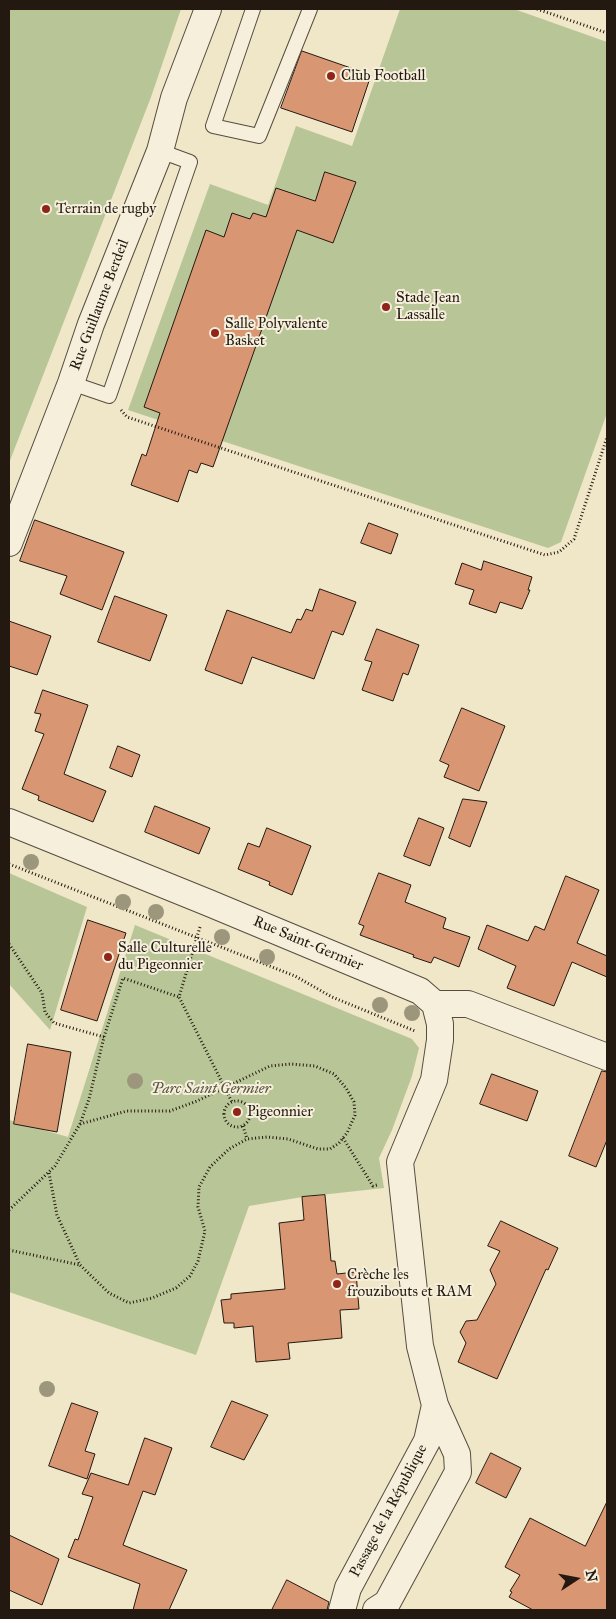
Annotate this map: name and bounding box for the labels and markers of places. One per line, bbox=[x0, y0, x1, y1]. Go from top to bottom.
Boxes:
place label: Club Football bbox=[341, 67, 426, 85]
marker: Club Football bbox=[325, 70, 337, 82]
place label: Terrain de rugby bbox=[56, 200, 156, 218]
marker: Terrain de rugby bbox=[40, 203, 52, 215]
place label: Stade Jean Lassalle bbox=[396, 289, 460, 324]
marker: Stade Jean Lassalle bbox=[380, 301, 392, 313]
place label: Salle Polyvalente Basket bbox=[225, 315, 328, 350]
marker: Salle Polyvalente Basket bbox=[209, 327, 221, 339]
place label: Salle Culturelle du Pigeonnier bbox=[118, 939, 212, 974]
marker: Salle Culturelle du Pigeonnier bbox=[102, 951, 114, 963]
place label: Pigeonnier bbox=[247, 1103, 313, 1121]
marker: Pigeonnier bbox=[231, 1106, 243, 1118]
place label: Crèche les frouzibouts et RAM bbox=[347, 1266, 472, 1301]
marker: Crèche les frouzibouts et RAM bbox=[331, 1278, 343, 1290]

